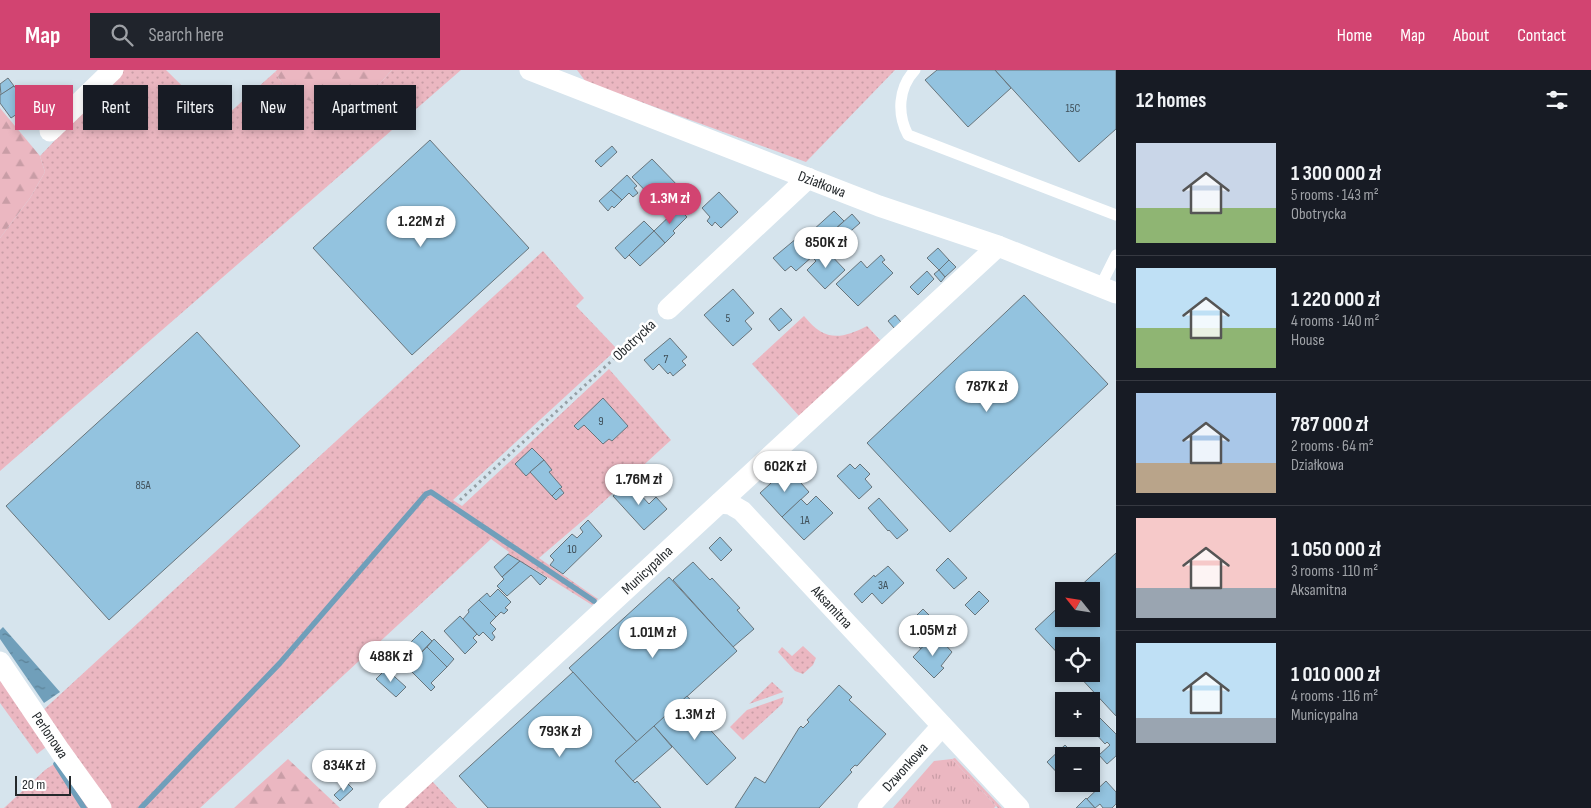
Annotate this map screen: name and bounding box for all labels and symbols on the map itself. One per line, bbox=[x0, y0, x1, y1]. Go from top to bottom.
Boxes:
house number: 15C bbox=[1066, 101, 1081, 116]
street label: Działkowa bbox=[795, 167, 849, 202]
pin: 1.3M zł bbox=[624, 182, 716, 225]
pin: 1.22M zł bbox=[369, 206, 473, 248]
pin: 850K zł bbox=[780, 226, 872, 269]
house number: 5 bbox=[726, 311, 731, 326]
street label: Obotrycka bbox=[609, 316, 660, 365]
house number: 7 bbox=[664, 352, 669, 367]
pin: 787K zł bbox=[941, 370, 1033, 413]
house number: 9 bbox=[598, 414, 604, 429]
pin: 602K zł bbox=[739, 450, 831, 493]
pin: 1.76M zł bbox=[587, 464, 691, 506]
house number: 85A bbox=[135, 478, 151, 493]
house number: 1A bbox=[800, 513, 811, 528]
house number: 10 bbox=[567, 542, 577, 557]
street label: Municypalna bbox=[618, 542, 677, 599]
house number: 3A bbox=[878, 578, 889, 593]
street label: Aksamitna bbox=[806, 581, 857, 633]
north arrow bbox=[1055, 582, 1100, 628]
pin: 1.05M zł bbox=[881, 614, 985, 657]
pin: 1.01M zł bbox=[601, 616, 705, 659]
pin: 488K zł bbox=[345, 640, 437, 683]
pin: 1.3M zł bbox=[649, 698, 741, 741]
street label: Perlonowa bbox=[27, 708, 72, 762]
pin: 793K zł bbox=[514, 716, 606, 758]
street label: Dzwonkowa bbox=[878, 739, 932, 796]
pin: 834K zł bbox=[298, 750, 390, 792]
scale bar bbox=[15, 773, 71, 796]

